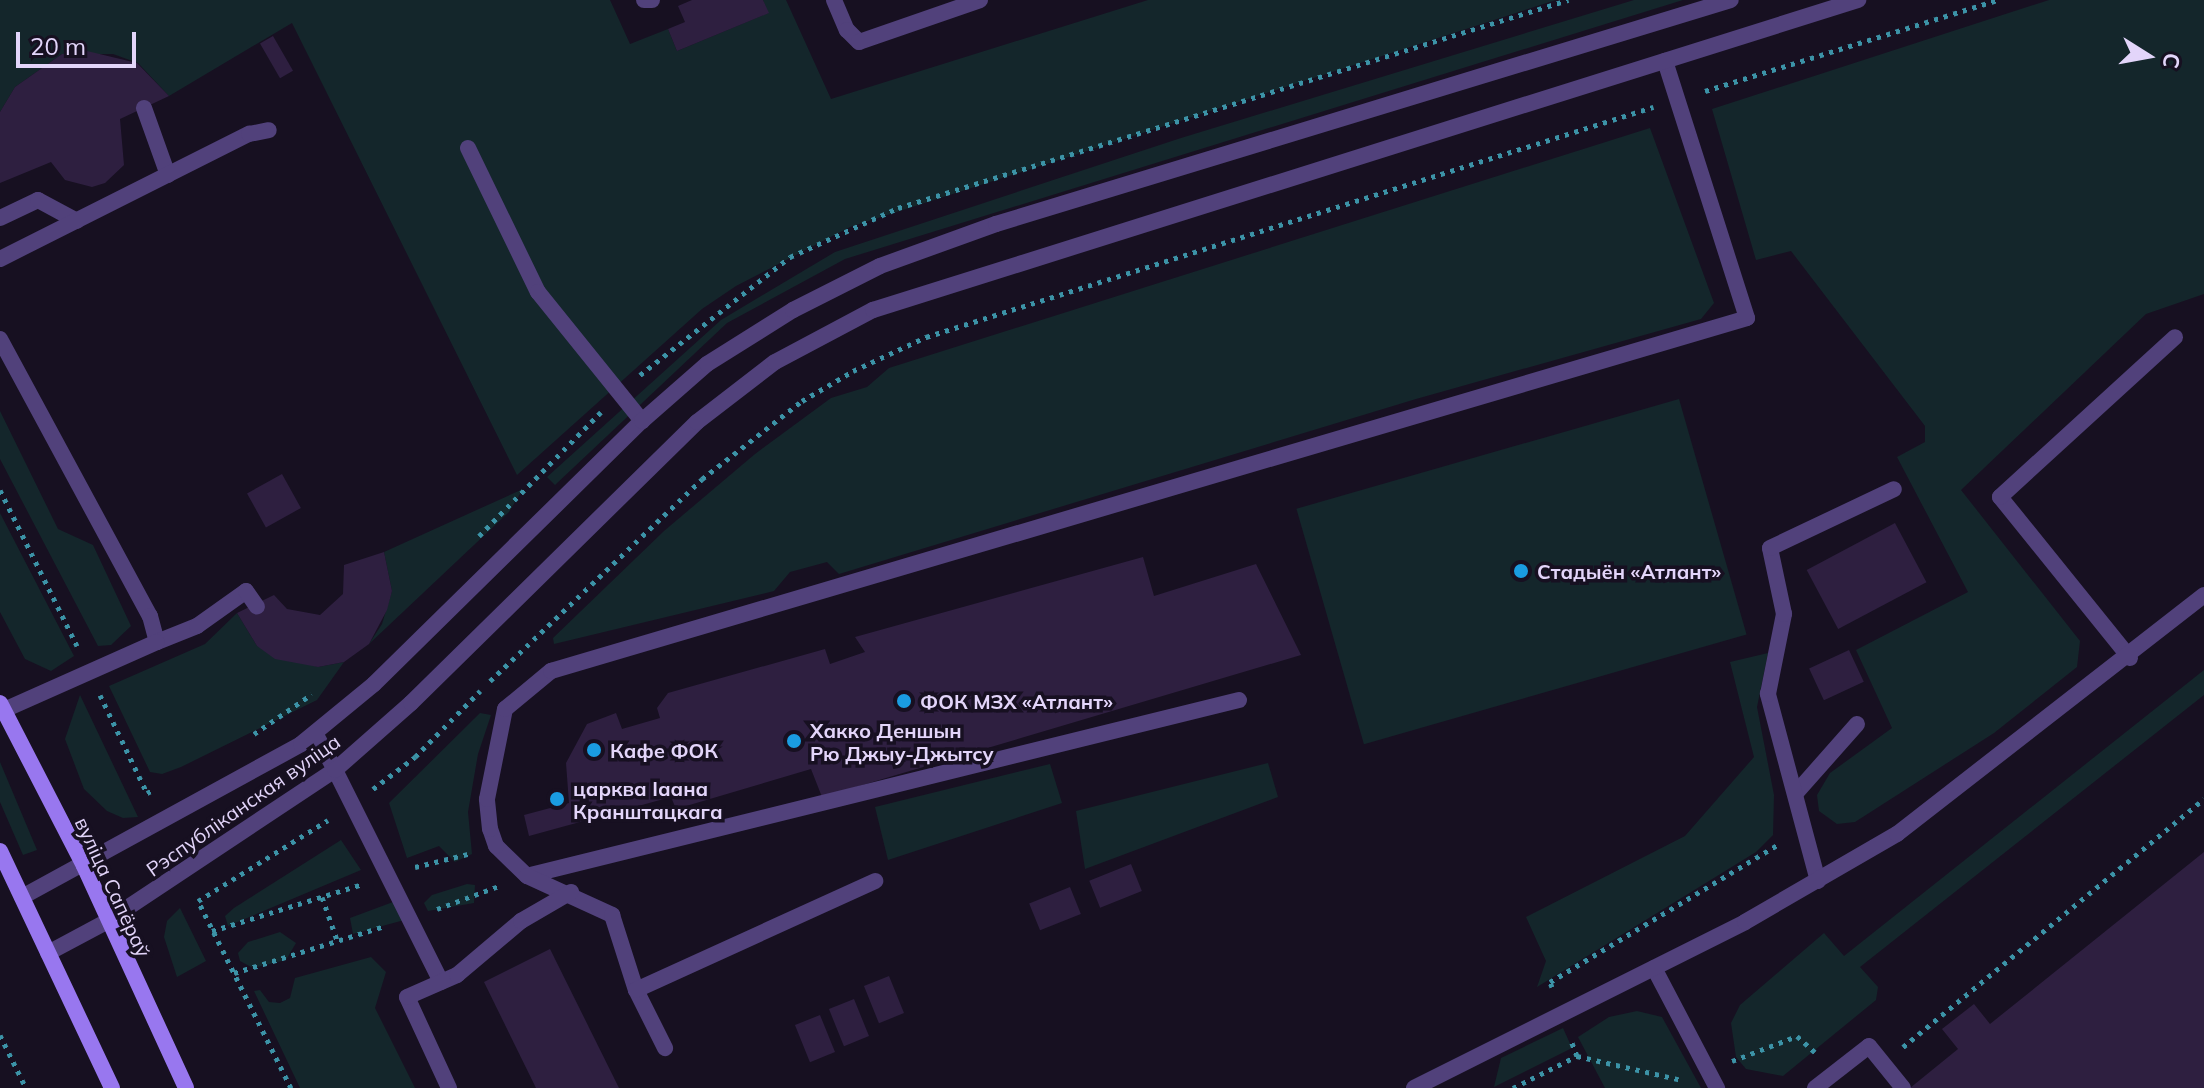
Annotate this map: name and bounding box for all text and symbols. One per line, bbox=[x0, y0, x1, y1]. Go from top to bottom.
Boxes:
scale bar bbox=[20, 16, 140, 66]
north arrow bbox=[2108, 16, 2188, 96]
text: 20 m bbox=[30, 31, 86, 61]
text: С bbox=[2156, 50, 2187, 71]
place label: Стадыён «Атлант» bbox=[1537, 559, 1721, 583]
marker: Стадыён «Атлант» bbox=[1512, 562, 1530, 580]
place label: ФОК МЗХ «Атлант» bbox=[920, 689, 1113, 713]
marker: ФОК МЗХ «Атлант» bbox=[895, 692, 913, 710]
place label: Хакко Деншын Рю Джыу-Джытсу bbox=[810, 718, 994, 765]
street label: Рэспубліканская вуліца bbox=[141, 729, 345, 881]
marker: Хакко Деншын Рю Джыу-Джытсу bbox=[785, 732, 803, 750]
place label: Кафе ФОК bbox=[610, 738, 718, 762]
marker: Кафе ФОК bbox=[585, 741, 603, 759]
place label: царква Іаана Кранштацкага bbox=[573, 776, 723, 823]
marker: царква Іаана Кранштацкага bbox=[548, 790, 566, 808]
street label: вуліца Сапёраў bbox=[70, 813, 156, 961]

